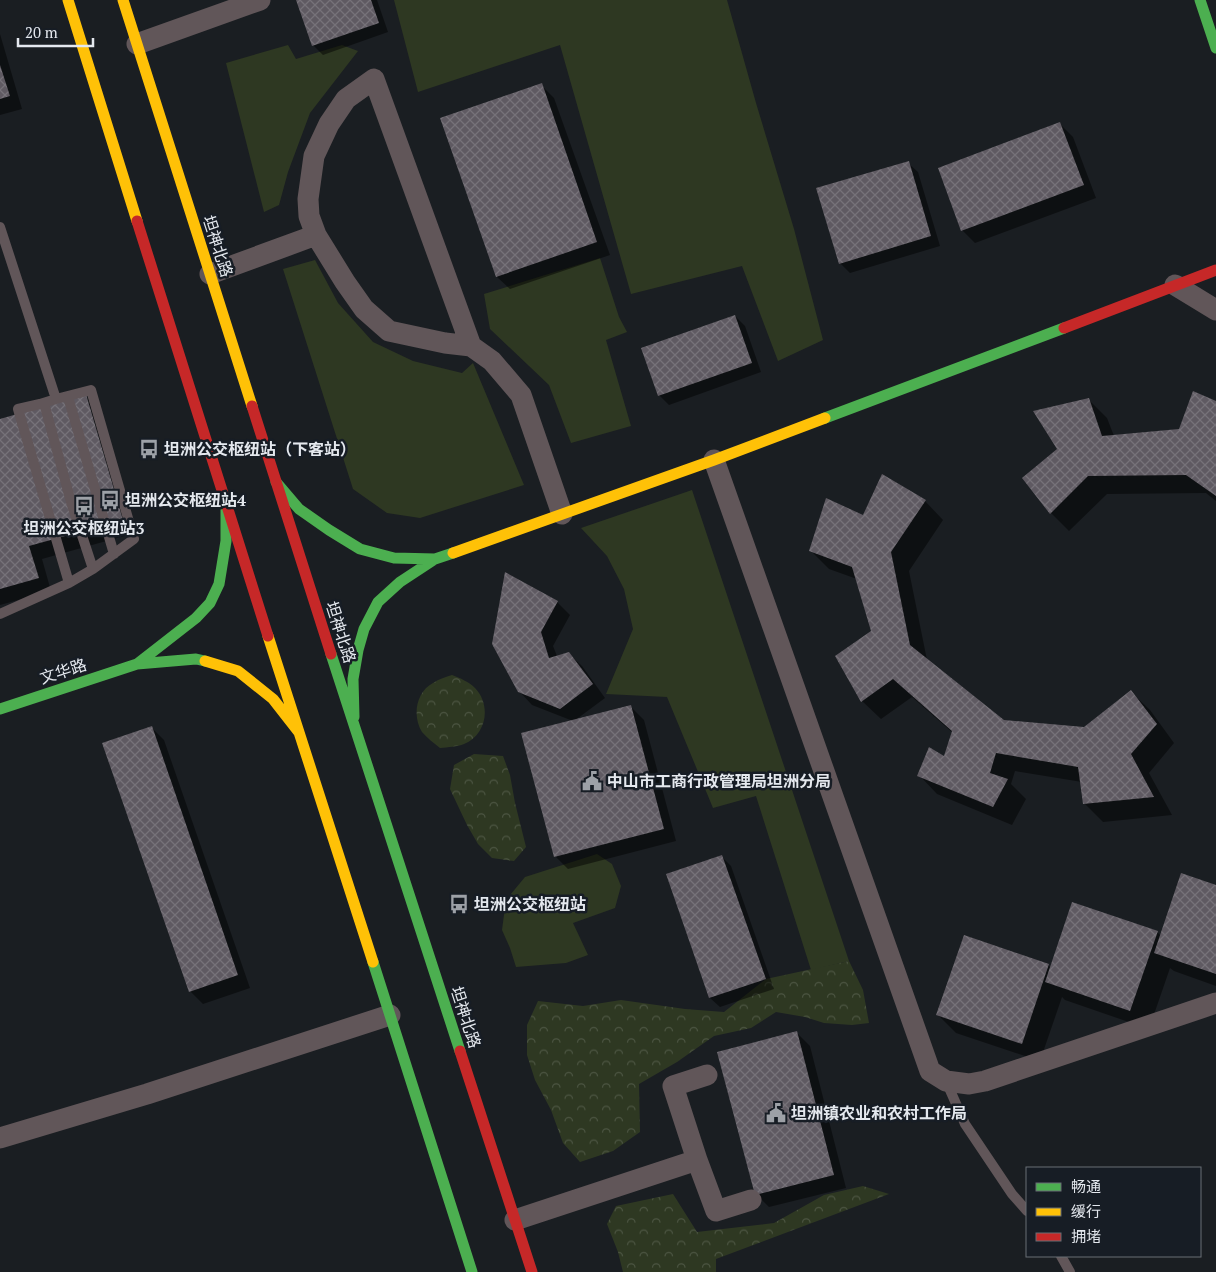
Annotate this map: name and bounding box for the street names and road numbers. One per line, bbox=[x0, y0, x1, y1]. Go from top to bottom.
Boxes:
street label: 坦神北路 bbox=[198, 212, 238, 280]
street label: 坦神北路 bbox=[321, 598, 361, 666]
street label: 文华路 bbox=[37, 653, 89, 689]
street label: 坦神北路 bbox=[446, 983, 486, 1051]

